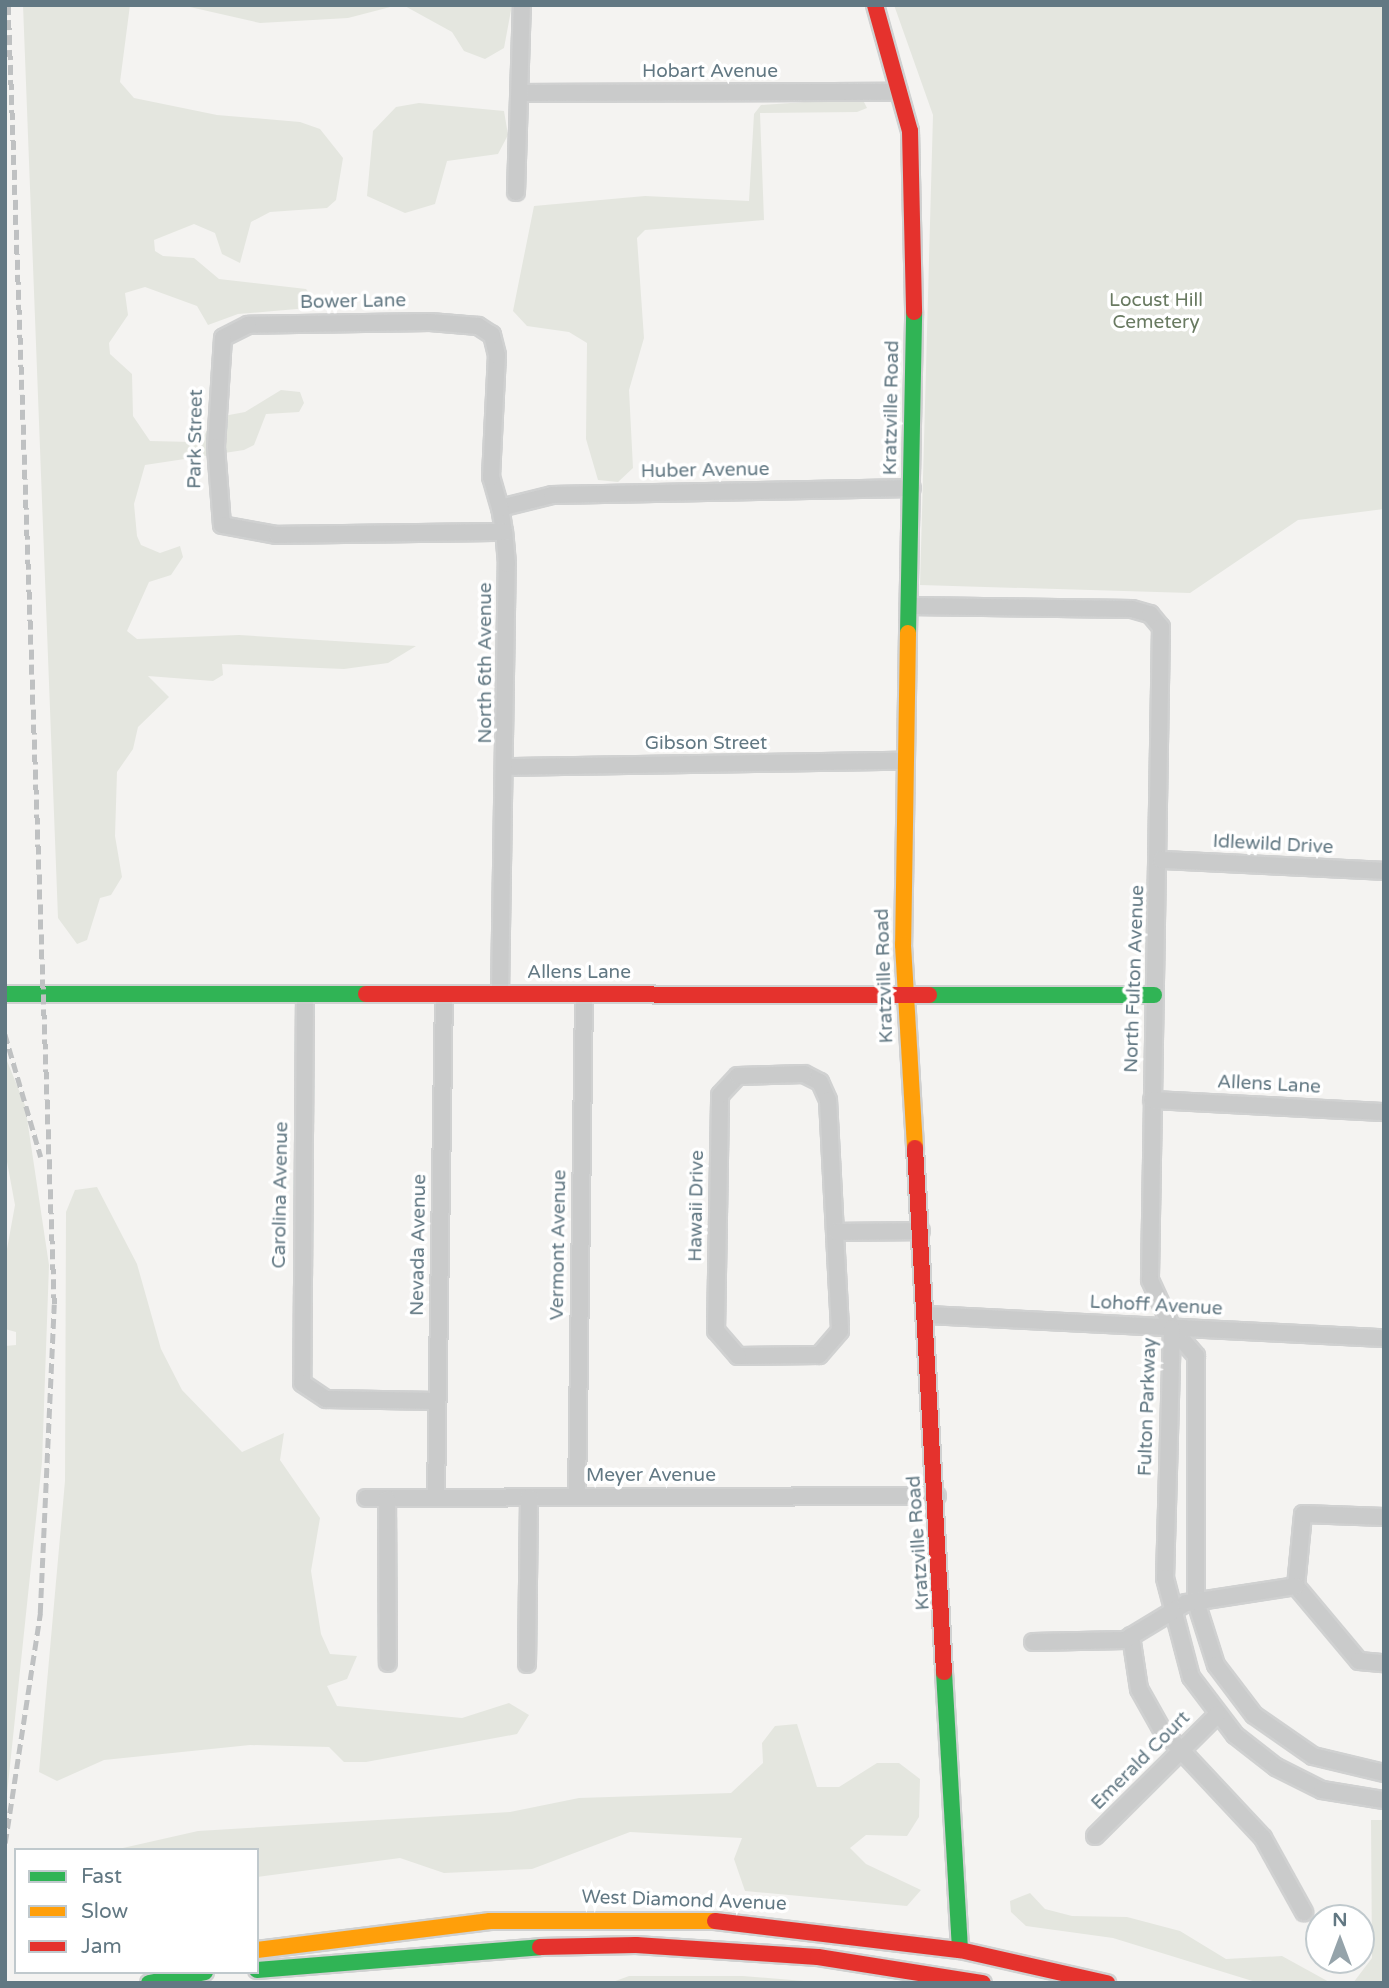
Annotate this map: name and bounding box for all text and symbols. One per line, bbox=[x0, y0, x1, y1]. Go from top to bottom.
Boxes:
street label: Hobart Avenue bbox=[642, 61, 778, 83]
street label: Bower Lane bbox=[300, 290, 406, 314]
park label: Locust Hill Cemetery bbox=[1109, 290, 1203, 334]
street label: Kratzville Road bbox=[879, 340, 905, 476]
street label: Park Street bbox=[184, 389, 208, 489]
street label: Huber Avenue bbox=[640, 458, 770, 484]
street label: North 6th Avenue bbox=[475, 582, 497, 744]
street label: Gibson Street bbox=[645, 733, 767, 755]
street label: Idlewild Drive bbox=[1212, 830, 1334, 860]
street label: North Fulton Avenue bbox=[1120, 885, 1150, 1073]
street label: Kratzville Road bbox=[871, 908, 899, 1044]
street label: Allens Lane bbox=[527, 962, 631, 984]
street label: Allens Lane bbox=[1217, 1071, 1321, 1099]
street label: Carolina Avenue bbox=[268, 1121, 294, 1269]
street label: Hawaii Drive bbox=[685, 1150, 709, 1262]
street label: Vermont Avenue bbox=[546, 1169, 572, 1321]
street label: Nevada Avenue bbox=[406, 1174, 432, 1316]
street label: Lohoff Avenue bbox=[1089, 1291, 1223, 1321]
street label: Fulton Parkway bbox=[1134, 1337, 1162, 1477]
street label: Meyer Avenue bbox=[586, 1465, 716, 1487]
street label: Kratzville Road bbox=[903, 1475, 935, 1611]
street label: Emerald Court bbox=[1087, 1707, 1195, 1815]
legend bbox=[14, 1848, 259, 1974]
text: Fast bbox=[81, 1864, 122, 1889]
street label: West Diamond Avenue bbox=[581, 1886, 787, 1916]
text: Slow bbox=[81, 1899, 128, 1924]
north arrow bbox=[1305, 1904, 1375, 1974]
text: N bbox=[1332, 1909, 1348, 1931]
text: Jam bbox=[81, 1934, 122, 1959]

